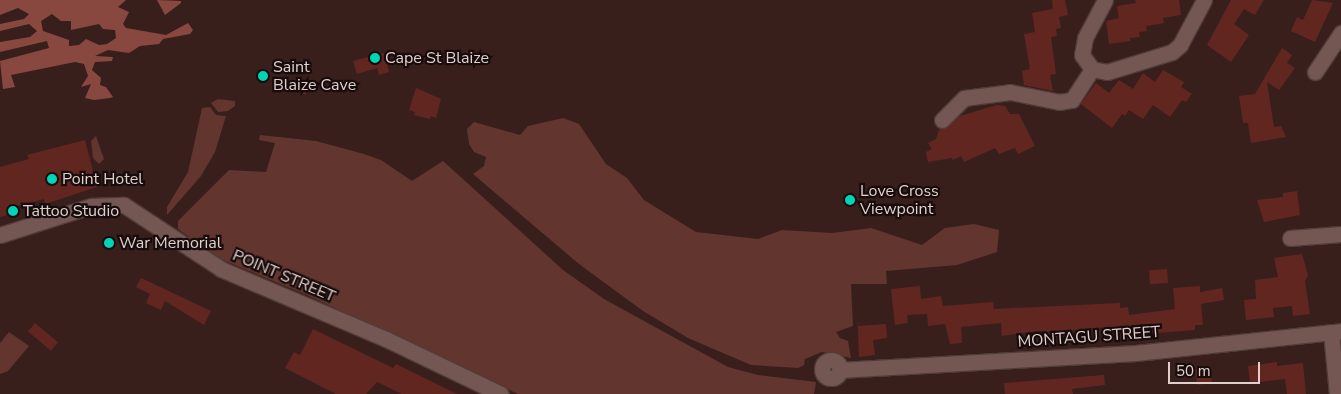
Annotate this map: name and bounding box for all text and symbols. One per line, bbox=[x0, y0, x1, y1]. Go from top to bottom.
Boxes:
place label: Cape St Blaize bbox=[385, 48, 489, 68]
marker: Cape St Blaize bbox=[369, 52, 381, 64]
place label: Saint Blaize Cave bbox=[273, 57, 356, 95]
marker: Saint Blaize Cave bbox=[257, 70, 269, 82]
place label: Point Hotel bbox=[62, 169, 143, 189]
marker: Point Hotel bbox=[46, 173, 58, 185]
place label: Love Cross Viewpoint bbox=[860, 181, 939, 219]
marker: Love Cross Viewpoint bbox=[844, 194, 856, 206]
place label: Tattoo Studio bbox=[23, 201, 119, 221]
marker: Tattoo Studio bbox=[7, 205, 19, 217]
place label: War Memorial bbox=[119, 233, 221, 253]
marker: War Memorial bbox=[103, 237, 115, 249]
street label: POINT STREET bbox=[230, 246, 338, 306]
street label: MONTAGU STREET bbox=[1017, 322, 1161, 352]
scale bar bbox=[1171, 352, 1264, 384]
text: 50 m bbox=[1176, 361, 1211, 381]

